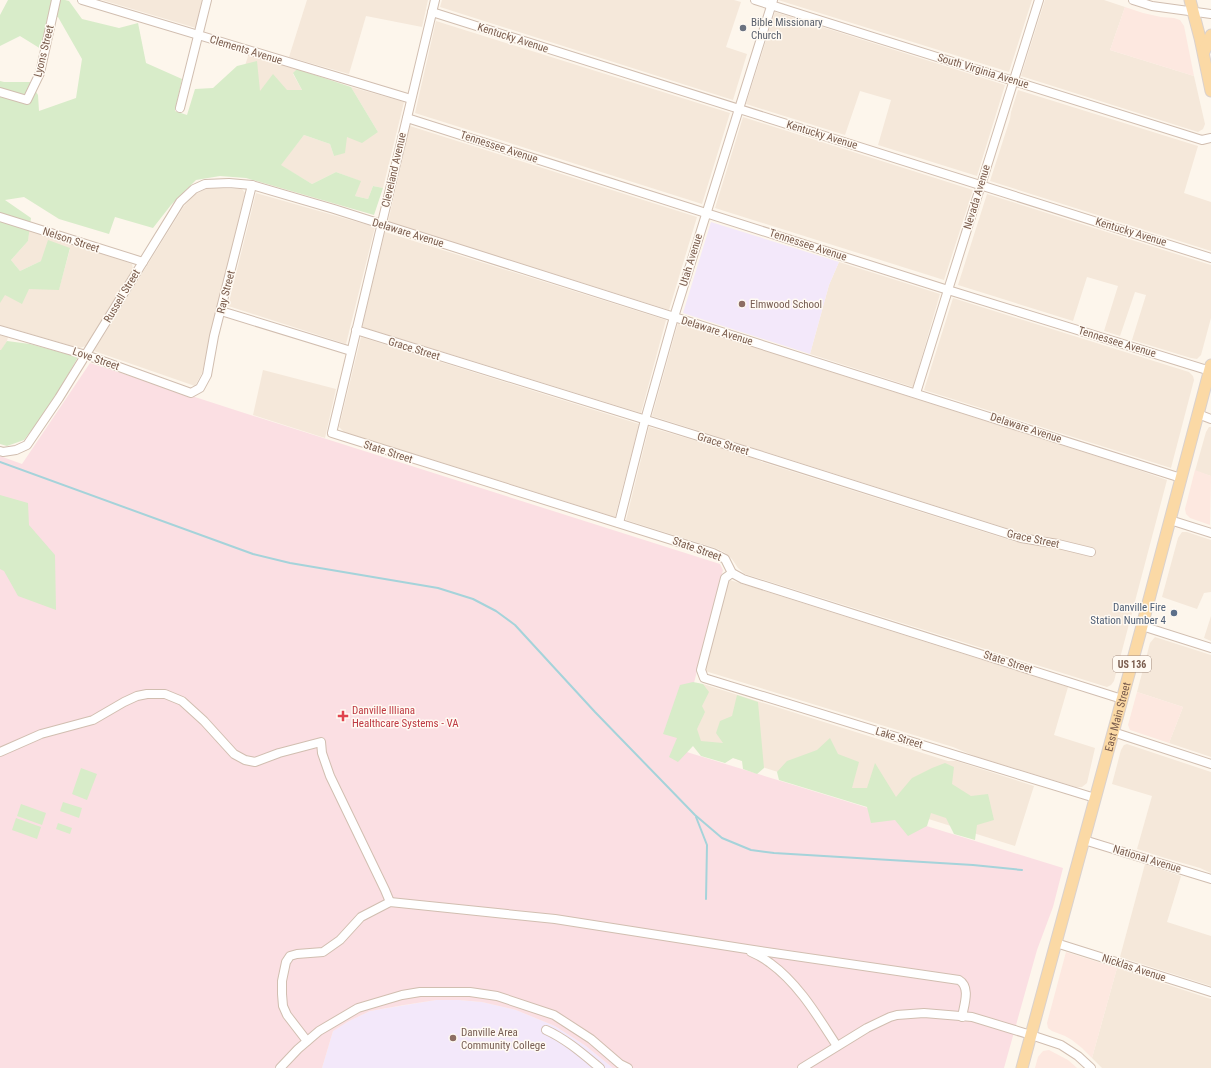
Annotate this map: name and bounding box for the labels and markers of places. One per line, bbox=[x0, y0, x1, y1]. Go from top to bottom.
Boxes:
place label: Bible Missionary Church bbox=[751, 16, 823, 42]
marker: Bible Missionary Church bbox=[738, 23, 748, 33]
place label: Elmwood School bbox=[750, 298, 822, 311]
marker: Elmwood School bbox=[737, 299, 747, 309]
place label: Danville Fire Station Number 4 bbox=[1090, 601, 1167, 627]
marker: Danville Fire Station Number 4 bbox=[1169, 608, 1179, 618]
place label: Danville Illiana Healthcare Systems - VA bbox=[352, 704, 459, 730]
marker: Danville Illiana Healthcare Systems - VA bbox=[337, 710, 349, 722]
place label: Danville Area Community College bbox=[461, 1026, 545, 1052]
marker: Danville Area Community College bbox=[448, 1033, 458, 1043]

